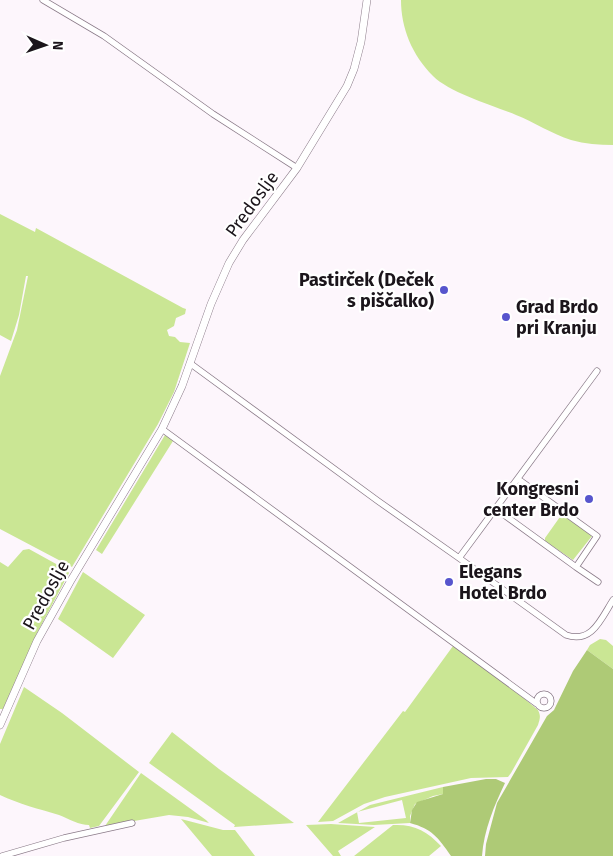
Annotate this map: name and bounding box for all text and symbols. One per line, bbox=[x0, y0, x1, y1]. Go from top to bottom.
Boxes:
north arrow bbox=[20, 20, 70, 70]
text: N bbox=[49, 40, 66, 50]
street label: Predoslje bbox=[221, 167, 283, 241]
place label: Pastirček (Deček s piščalko) bbox=[299, 269, 435, 312]
marker: Pastirček (Deček s piščalko) bbox=[438, 284, 450, 296]
place label: Grad Brdo pri Kranju bbox=[516, 296, 598, 339]
marker: Grad Brdo pri Kranju bbox=[500, 311, 512, 323]
place label: Kongresni center Brdo bbox=[483, 478, 579, 521]
marker: Kongresni center Brdo bbox=[583, 493, 595, 505]
street label: Predoslje bbox=[18, 556, 74, 634]
place label: Elegans Hotel Brdo bbox=[459, 561, 547, 604]
marker: Elegans Hotel Brdo bbox=[443, 576, 455, 588]

